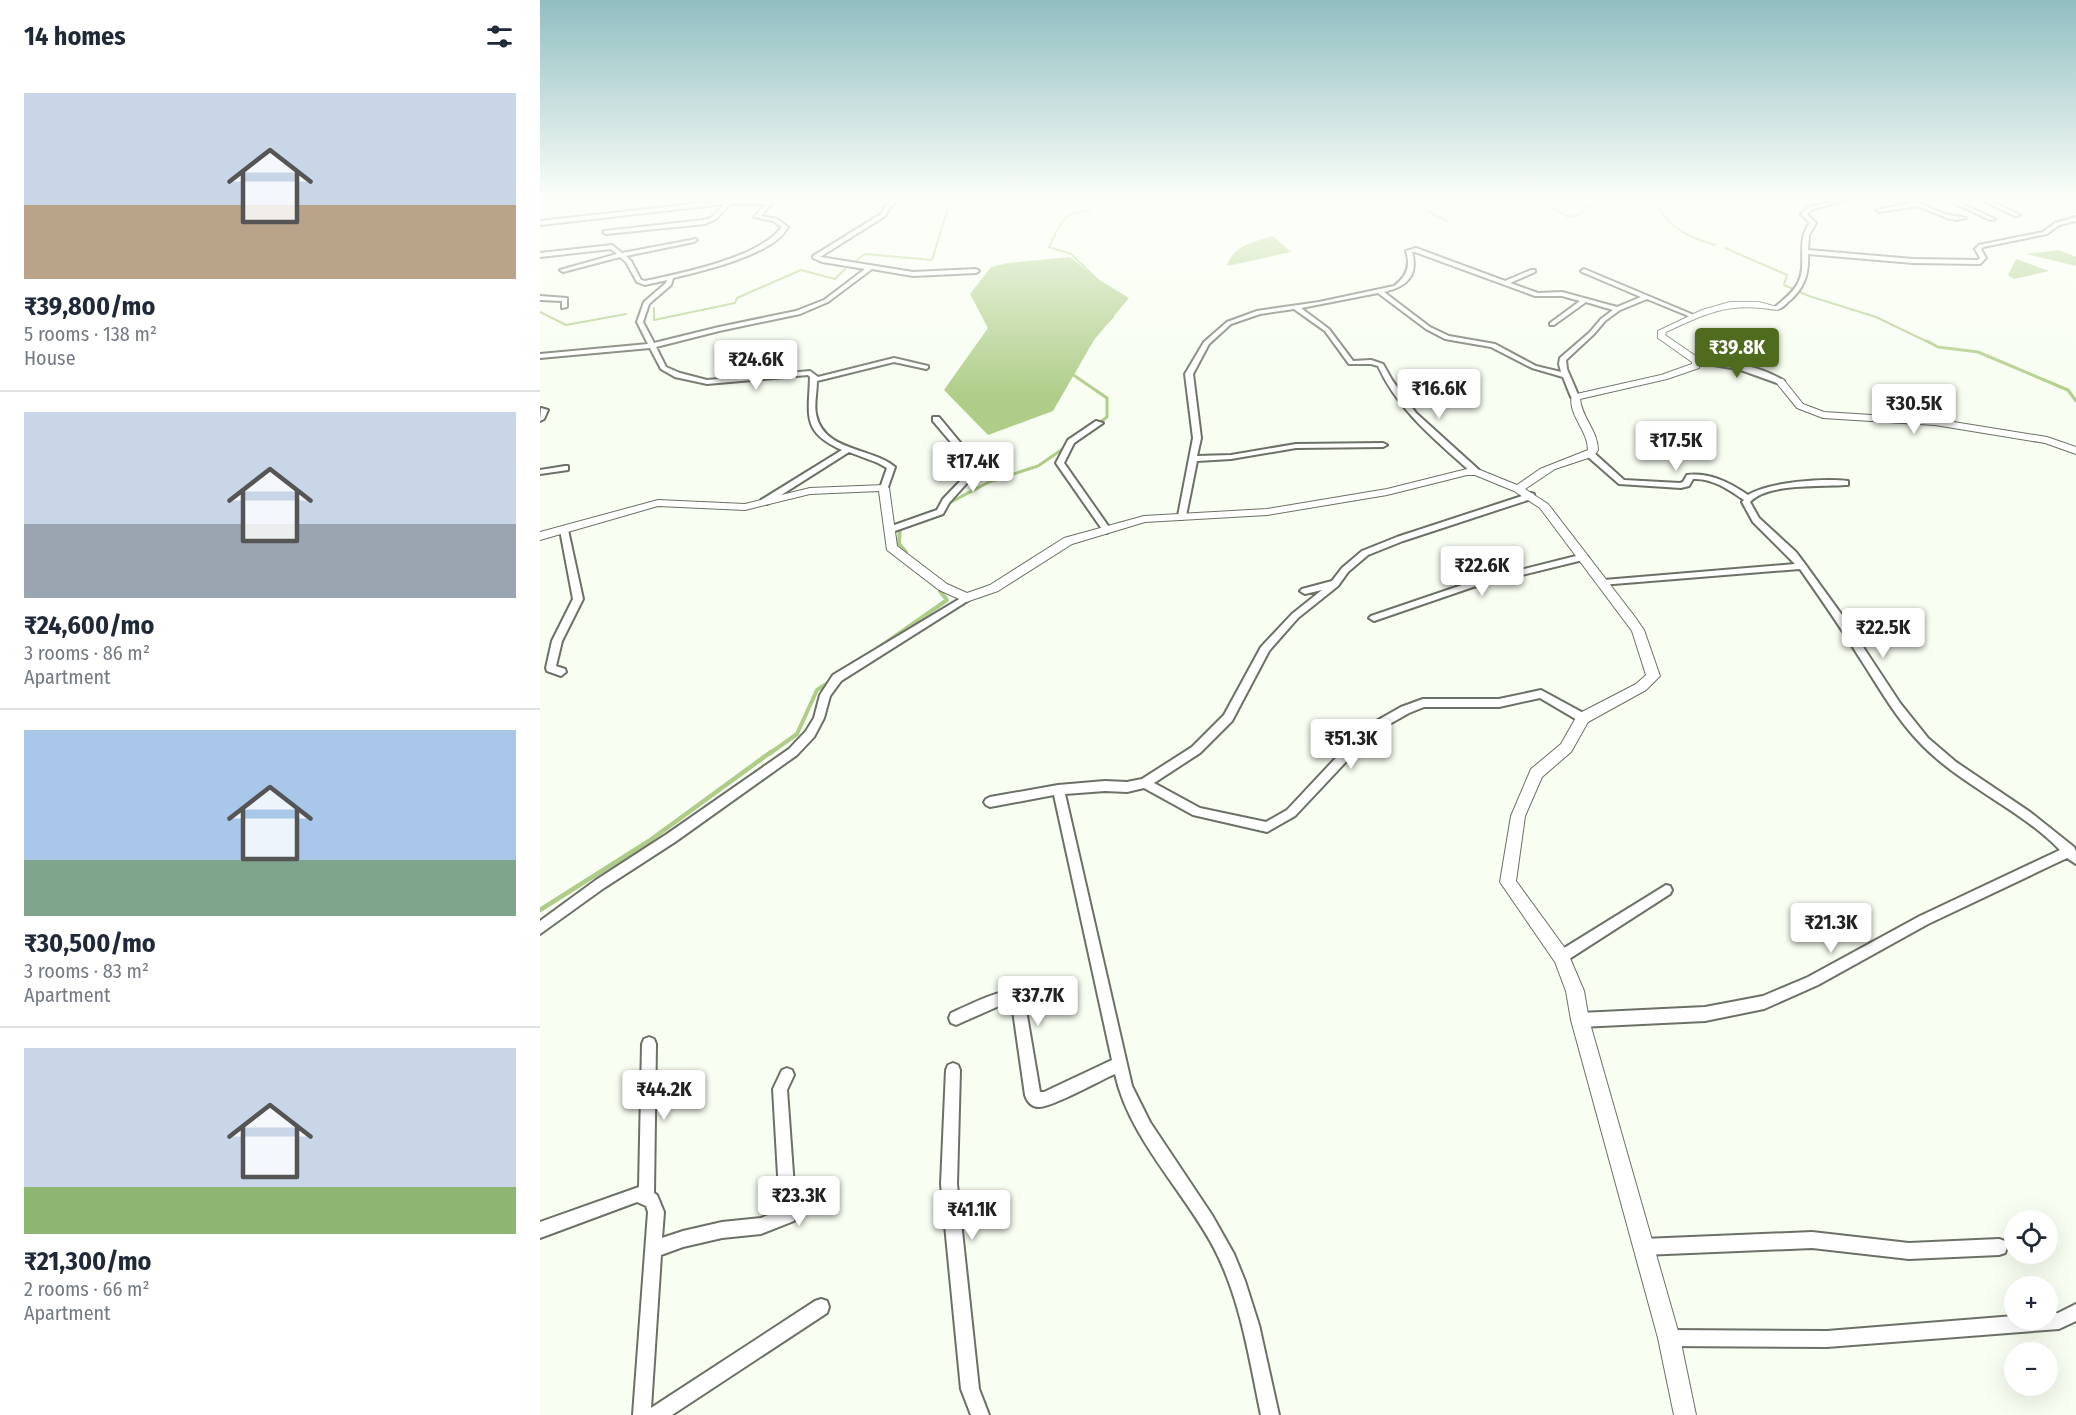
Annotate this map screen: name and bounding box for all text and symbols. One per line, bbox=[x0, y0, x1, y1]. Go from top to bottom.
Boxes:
icon: filters bbox=[483, 20, 516, 53]
text: 14 homes bbox=[24, 21, 126, 52]
icon: home bbox=[216, 132, 324, 240]
text: ₹39,800/mo bbox=[24, 291, 155, 322]
text: 5 rooms · 138 m² bbox=[24, 322, 157, 346]
pin: ₹39.8K bbox=[1688, 328, 1786, 379]
text: ₹39.8K bbox=[1709, 335, 1765, 359]
pin: ₹24.6K bbox=[707, 340, 805, 391]
text: House bbox=[24, 346, 76, 370]
text: ₹24.6K bbox=[728, 347, 784, 371]
pin: ₹16.6K bbox=[1390, 369, 1488, 420]
text: ₹16.6K bbox=[1411, 376, 1467, 400]
pin: ₹30.5K bbox=[1865, 384, 1963, 435]
text: ₹30.5K bbox=[1886, 391, 1942, 415]
pin: ₹17.5K bbox=[1627, 421, 1725, 472]
text: ₹17.5K bbox=[1650, 428, 1702, 452]
pin: ₹17.4K bbox=[924, 442, 1022, 493]
text: ₹17.4K bbox=[947, 449, 999, 473]
icon: home bbox=[216, 451, 324, 559]
pin: ₹22.6K bbox=[1433, 546, 1531, 597]
text: ₹22.6K bbox=[1455, 553, 1509, 577]
pin: ₹22.5K bbox=[1834, 608, 1932, 659]
text: ₹24,600/mo bbox=[24, 610, 154, 641]
text: ₹22.5K bbox=[1856, 615, 1910, 639]
text: 3 rooms · 86 m² bbox=[24, 641, 150, 665]
text: Apartment bbox=[24, 665, 111, 689]
pin: ₹51.3K bbox=[1302, 719, 1400, 770]
text: ₹51.3K bbox=[1325, 726, 1377, 750]
icon: home bbox=[216, 769, 324, 877]
pin: ₹21.3K bbox=[1782, 903, 1880, 954]
text: ₹21.3K bbox=[1804, 910, 1858, 934]
text: ₹30,500/mo bbox=[24, 928, 156, 959]
text: 3 rooms · 83 m² bbox=[24, 959, 149, 983]
pin: ₹37.7K bbox=[989, 976, 1087, 1027]
text: Apartment bbox=[24, 983, 111, 1007]
text: ₹37.7K bbox=[1012, 983, 1064, 1007]
pin: ₹44.2K bbox=[615, 1070, 713, 1121]
text: ₹44.2K bbox=[636, 1077, 692, 1101]
icon: home bbox=[216, 1087, 324, 1195]
pin: ₹23.3K bbox=[750, 1176, 848, 1227]
text: ₹23.3K bbox=[772, 1183, 826, 1207]
pin: ₹41.1K bbox=[923, 1190, 1021, 1241]
text: ₹41.1K bbox=[947, 1197, 997, 1221]
map controls bbox=[2004, 1210, 2058, 1396]
button: locate bbox=[2004, 1210, 2058, 1264]
text: ₹21,300/mo bbox=[24, 1246, 151, 1277]
button: + bbox=[2004, 1276, 2058, 1330]
text: 2 rooms · 66 m² bbox=[24, 1277, 150, 1301]
text: Apartment bbox=[24, 1301, 111, 1325]
button: − bbox=[2004, 1342, 2058, 1396]

